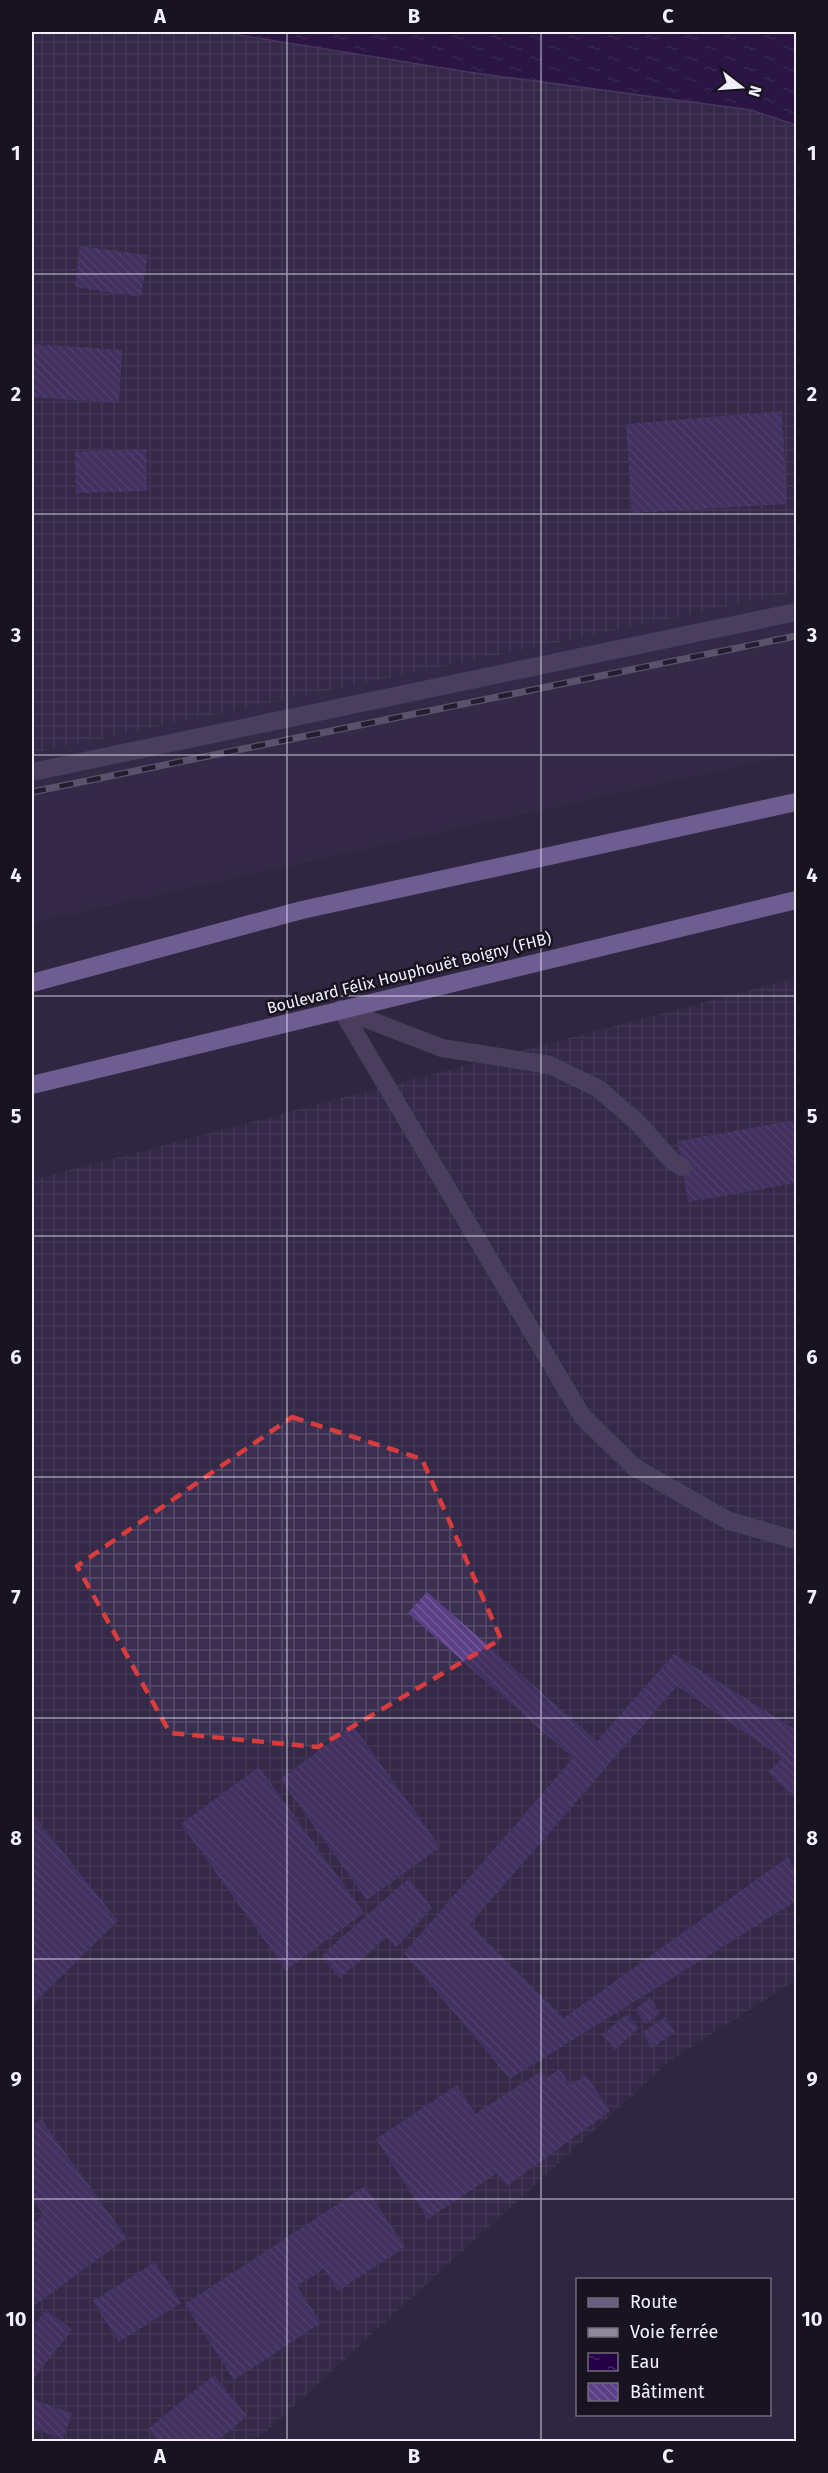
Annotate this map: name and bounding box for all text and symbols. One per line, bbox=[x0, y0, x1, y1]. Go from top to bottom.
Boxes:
text: A bbox=[153, 4, 167, 28]
text: B bbox=[408, 4, 420, 28]
text: C bbox=[662, 4, 674, 28]
north arrow bbox=[711, 57, 771, 117]
text: N bbox=[744, 83, 766, 99]
text: 1 bbox=[11, 141, 21, 165]
text: 1 bbox=[807, 141, 817, 165]
text: 2 bbox=[11, 382, 21, 406]
text: 2 bbox=[807, 382, 817, 406]
text: 3 bbox=[10, 623, 21, 647]
text: 3 bbox=[806, 623, 817, 647]
text: 4 bbox=[10, 863, 22, 887]
text: 4 bbox=[806, 863, 818, 887]
street label: Boulevard Félix Houphouët Boigny (FHB) bbox=[265, 928, 553, 1018]
text: 5 bbox=[11, 1104, 22, 1128]
text: 5 bbox=[807, 1104, 818, 1128]
text: 6 bbox=[10, 1345, 22, 1369]
text: 6 bbox=[806, 1345, 818, 1369]
text: 7 bbox=[11, 1585, 21, 1609]
text: 7 bbox=[807, 1585, 817, 1609]
text: 8 bbox=[10, 1826, 22, 1850]
text: 8 bbox=[806, 1826, 818, 1850]
text: 9 bbox=[10, 2067, 22, 2091]
text: 9 bbox=[806, 2067, 818, 2091]
legend bbox=[576, 2278, 771, 2416]
text: Route bbox=[630, 2291, 678, 2313]
text: 10 bbox=[6, 2307, 26, 2331]
text: 10 bbox=[802, 2307, 822, 2331]
text: Voie ferrée bbox=[630, 2321, 718, 2343]
text: Eau bbox=[630, 2351, 660, 2373]
text: Bâtiment bbox=[630, 2381, 705, 2403]
text: A bbox=[153, 2444, 167, 2468]
text: B bbox=[408, 2444, 420, 2468]
text: C bbox=[662, 2444, 674, 2468]

